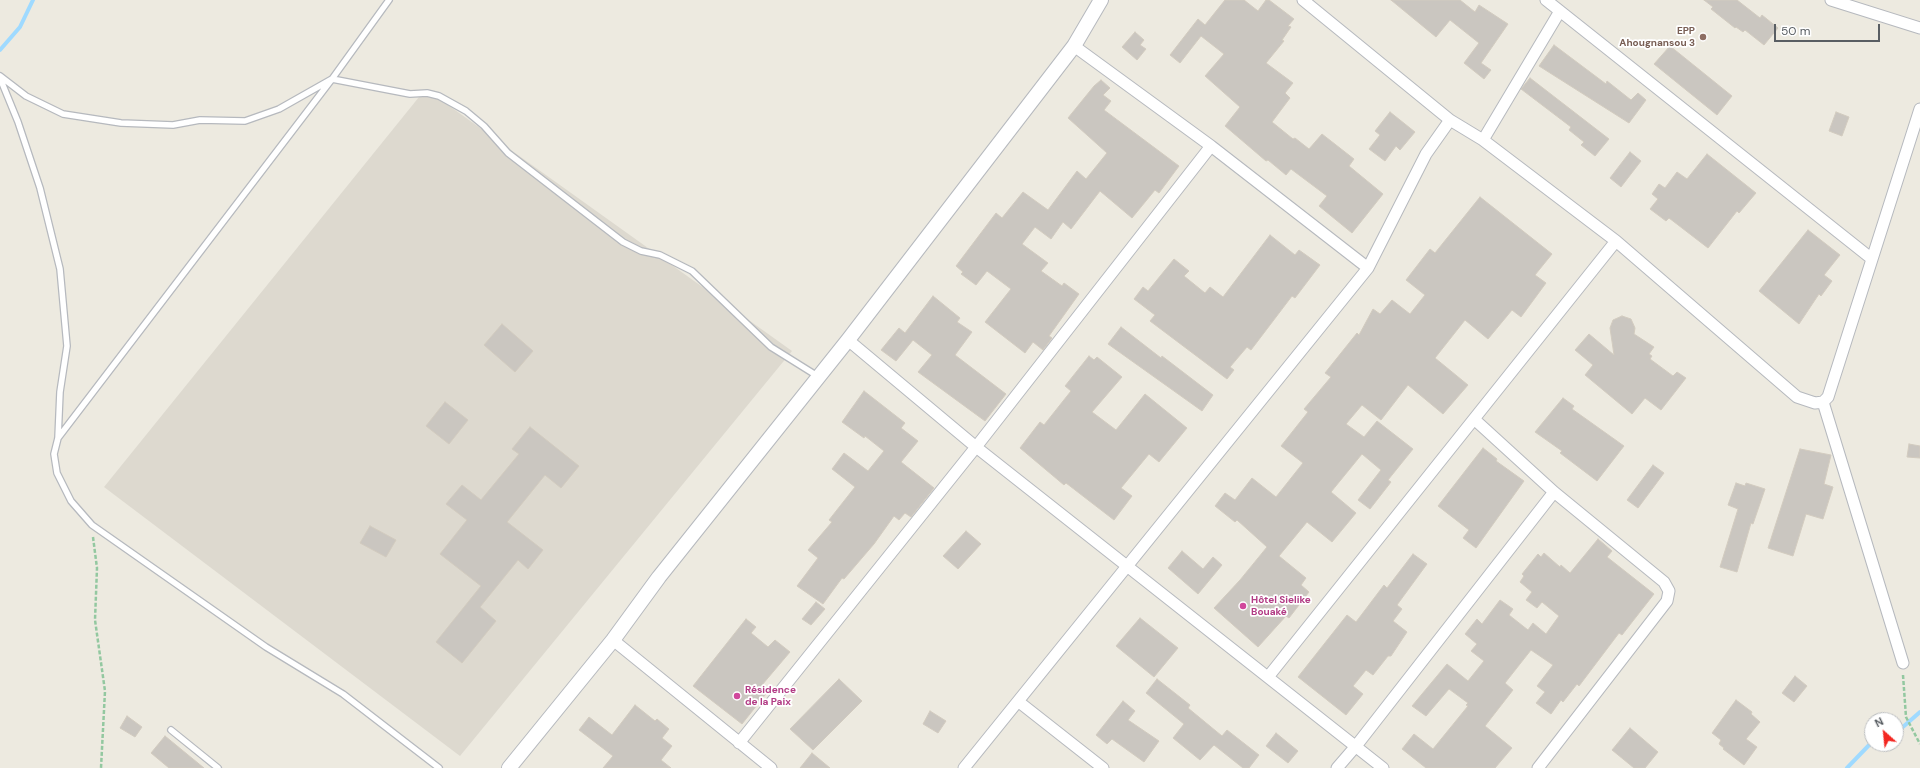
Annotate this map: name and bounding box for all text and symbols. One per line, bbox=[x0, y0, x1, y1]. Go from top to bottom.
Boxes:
scale bar bbox=[1776, 16, 1882, 42]
text: 50 m bbox=[1781, 23, 1810, 39]
place label: EPP Ahougnansou 3 bbox=[1619, 25, 1695, 48]
marker: EPP Ahougnansou 3 bbox=[1698, 32, 1708, 42]
place label: Hôtel Sielike Bouaké bbox=[1251, 594, 1311, 618]
marker: Hôtel Sielike Bouaké bbox=[1238, 601, 1248, 611]
place label: Résidence de la Paix bbox=[745, 684, 796, 708]
marker: Résidence de la Paix bbox=[732, 691, 742, 701]
north arrow bbox=[1864, 712, 1904, 752]
text: N bbox=[1872, 714, 1886, 730]

